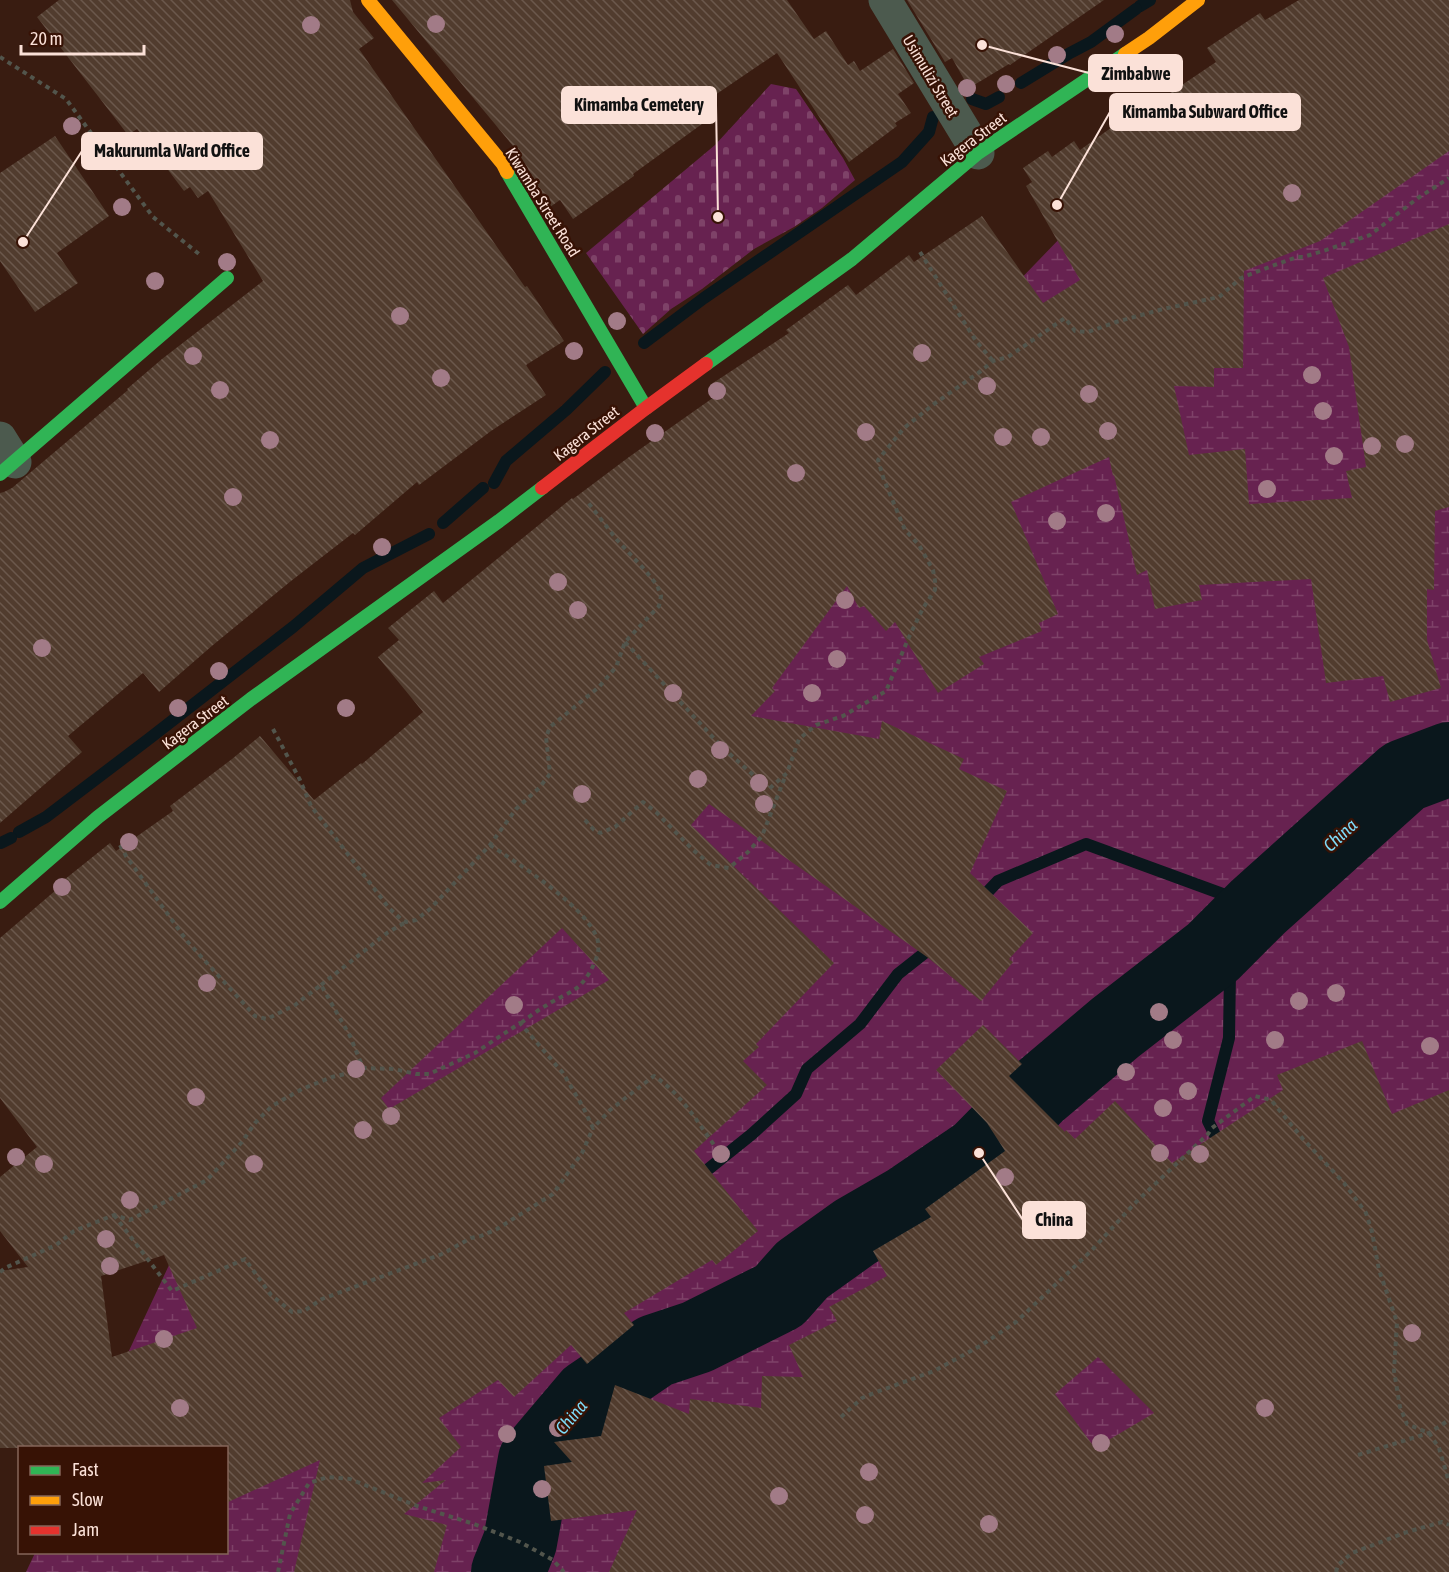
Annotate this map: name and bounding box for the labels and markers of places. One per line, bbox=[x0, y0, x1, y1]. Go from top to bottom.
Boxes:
callout: Zimbabwe bbox=[1089, 55, 1182, 91]
callout: Kimamba Cemetery bbox=[562, 87, 716, 123]
callout: Kimamba Subward Office bbox=[1110, 94, 1300, 130]
callout: Makurumla Ward Office bbox=[82, 133, 262, 169]
callout: China bbox=[1023, 1202, 1085, 1238]

